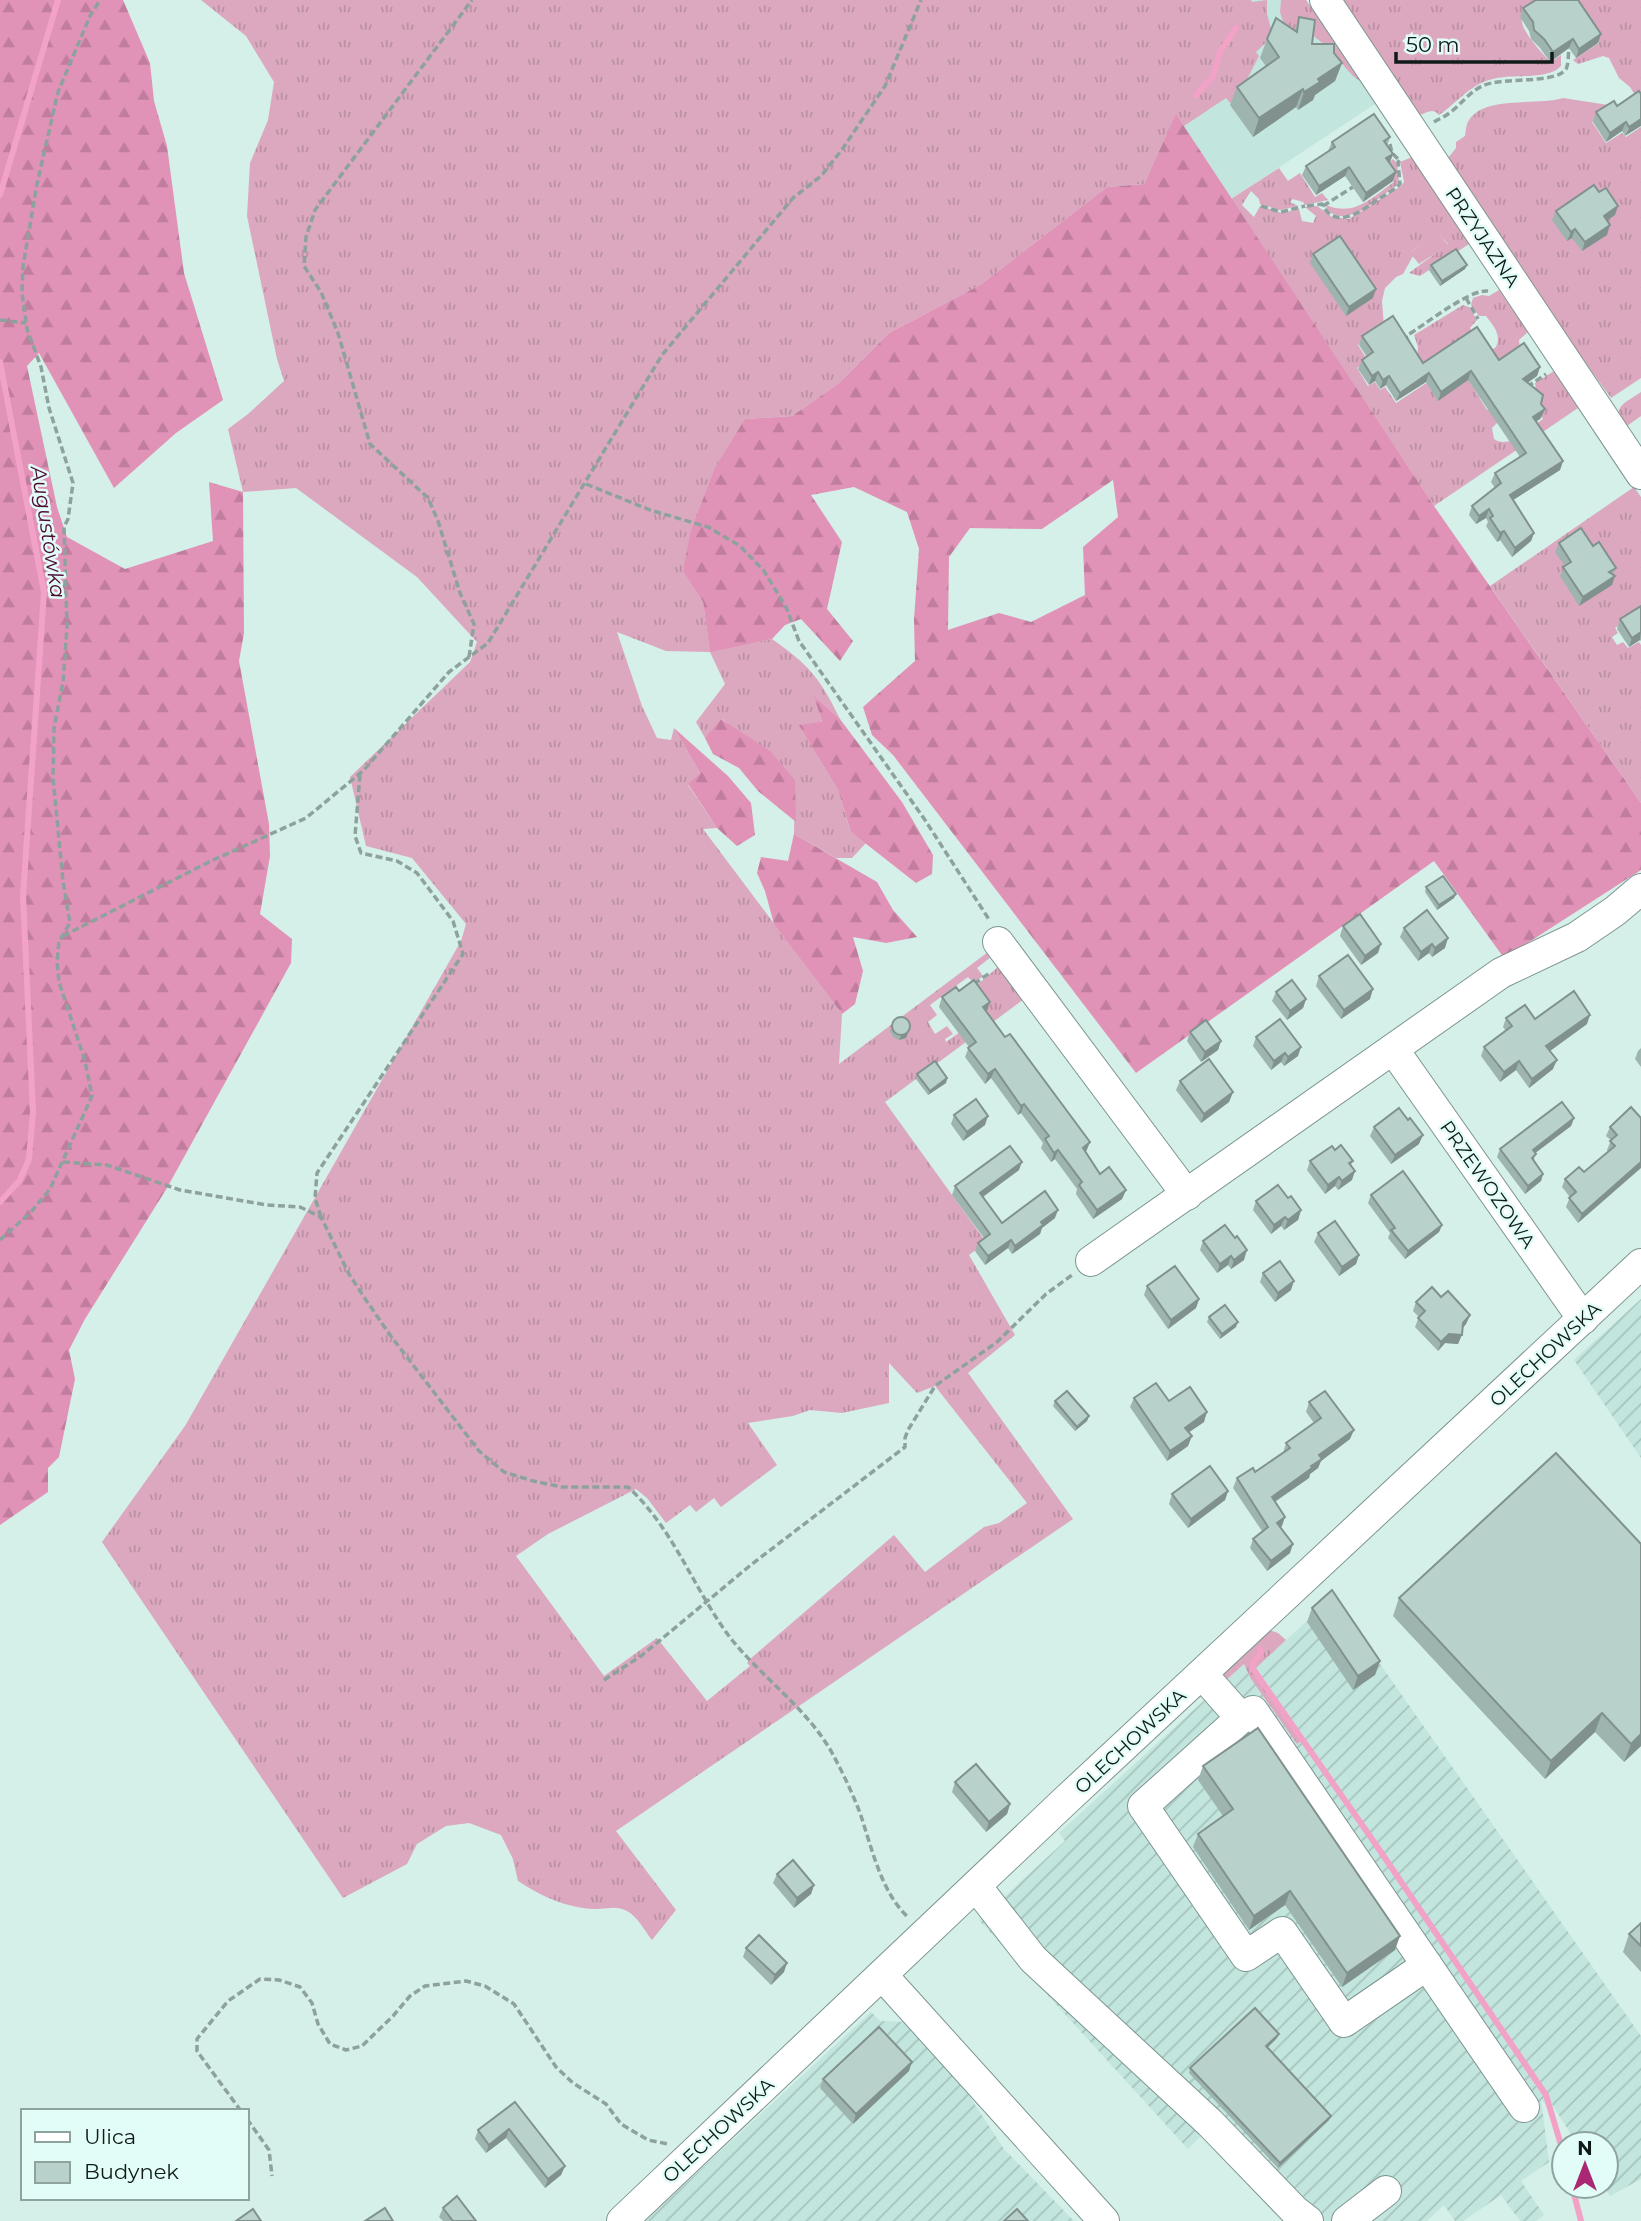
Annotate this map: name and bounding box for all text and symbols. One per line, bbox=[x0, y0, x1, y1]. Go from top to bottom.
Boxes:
scale bar bbox=[1396, 21, 1552, 65]
text: 50 m bbox=[1406, 32, 1460, 57]
street label: PRZYJAZNA bbox=[1441, 183, 1525, 292]
water label: Augustówka bbox=[25, 462, 71, 600]
street label: PRZEWOZOWA bbox=[1435, 1116, 1540, 1253]
street label: OLECHOWSKA bbox=[1485, 1297, 1606, 1412]
street label: OLECHOWSKA bbox=[1070, 1684, 1191, 1799]
street label: OLECHOWSKA bbox=[658, 2073, 779, 2188]
legend bbox=[21, 2109, 248, 2200]
text: Ulica bbox=[84, 2124, 136, 2149]
north arrow bbox=[1550, 2130, 1620, 2200]
text: N bbox=[1577, 2137, 1593, 2160]
text: Budynek bbox=[84, 2159, 179, 2184]

